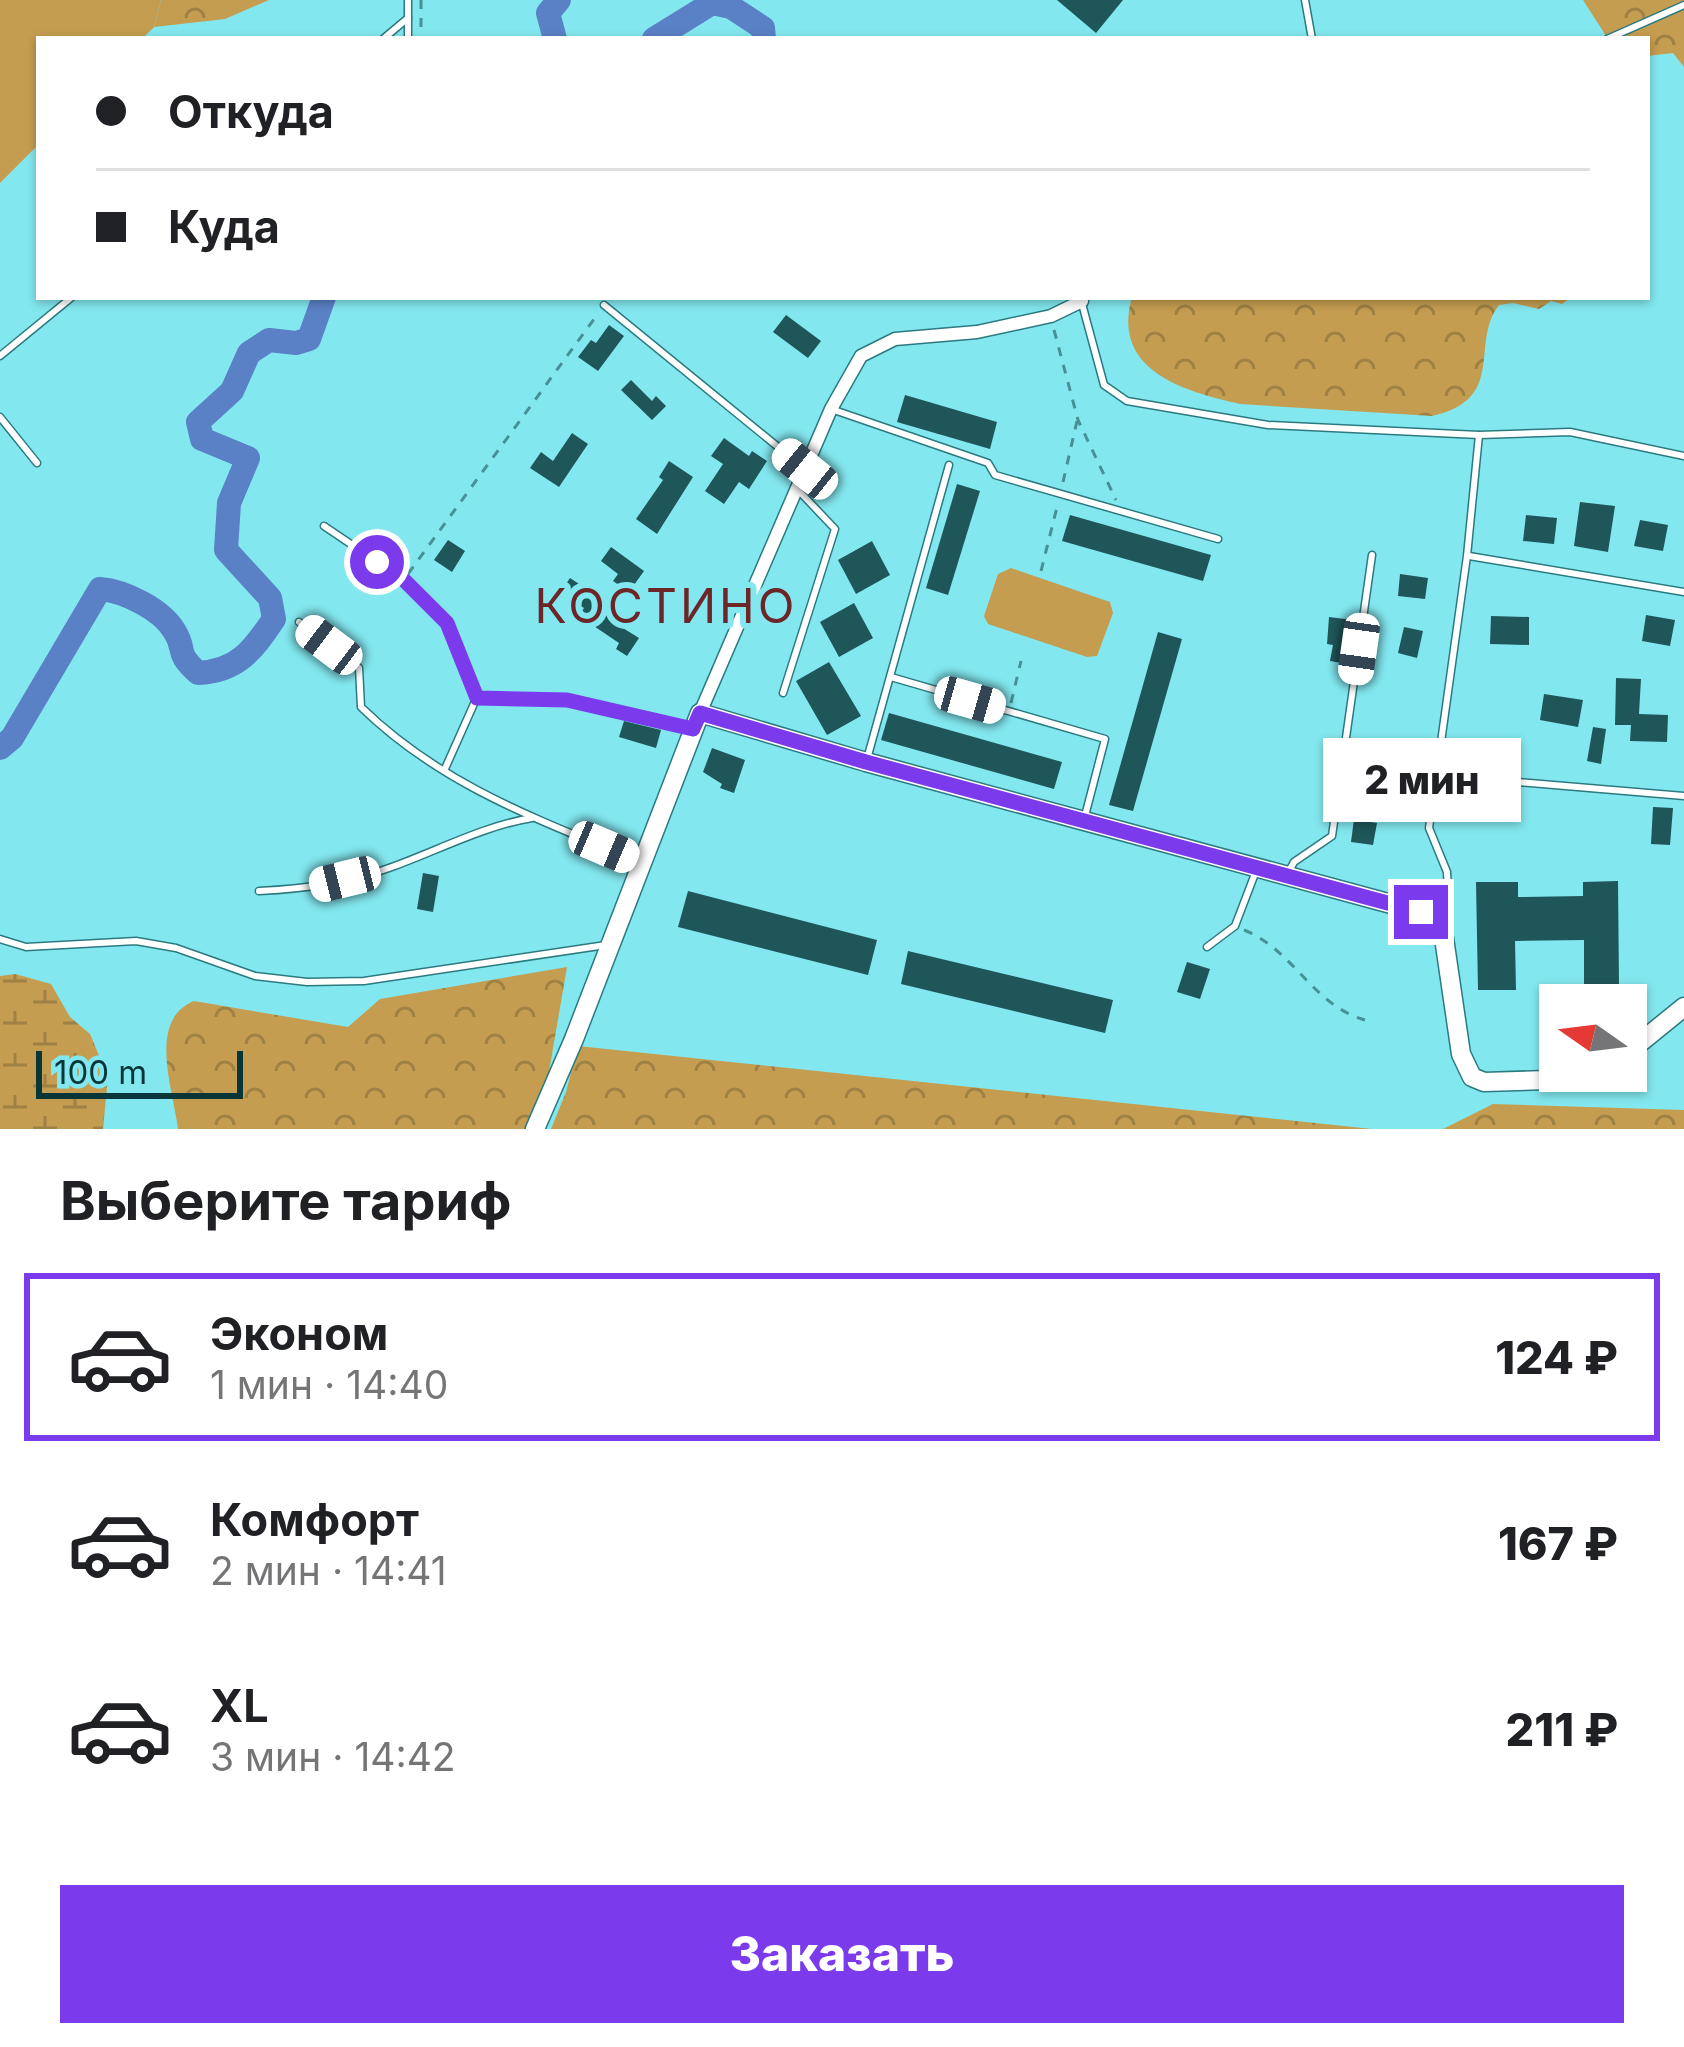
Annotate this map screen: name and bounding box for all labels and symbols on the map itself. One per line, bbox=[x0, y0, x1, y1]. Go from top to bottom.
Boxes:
car bbox=[766, 432, 844, 506]
route start bbox=[350, 535, 404, 589]
district label: КОСТИНО bbox=[535, 576, 797, 635]
car bbox=[289, 609, 369, 681]
car bbox=[1336, 611, 1382, 687]
car bbox=[930, 673, 1010, 727]
callout: 2 мин bbox=[1322, 738, 1520, 822]
car bbox=[564, 816, 644, 878]
car bbox=[306, 853, 384, 905]
route end bbox=[1394, 885, 1448, 939]
north arrow bbox=[1539, 984, 1647, 1092]
scale bar bbox=[36, 1045, 243, 1098]

